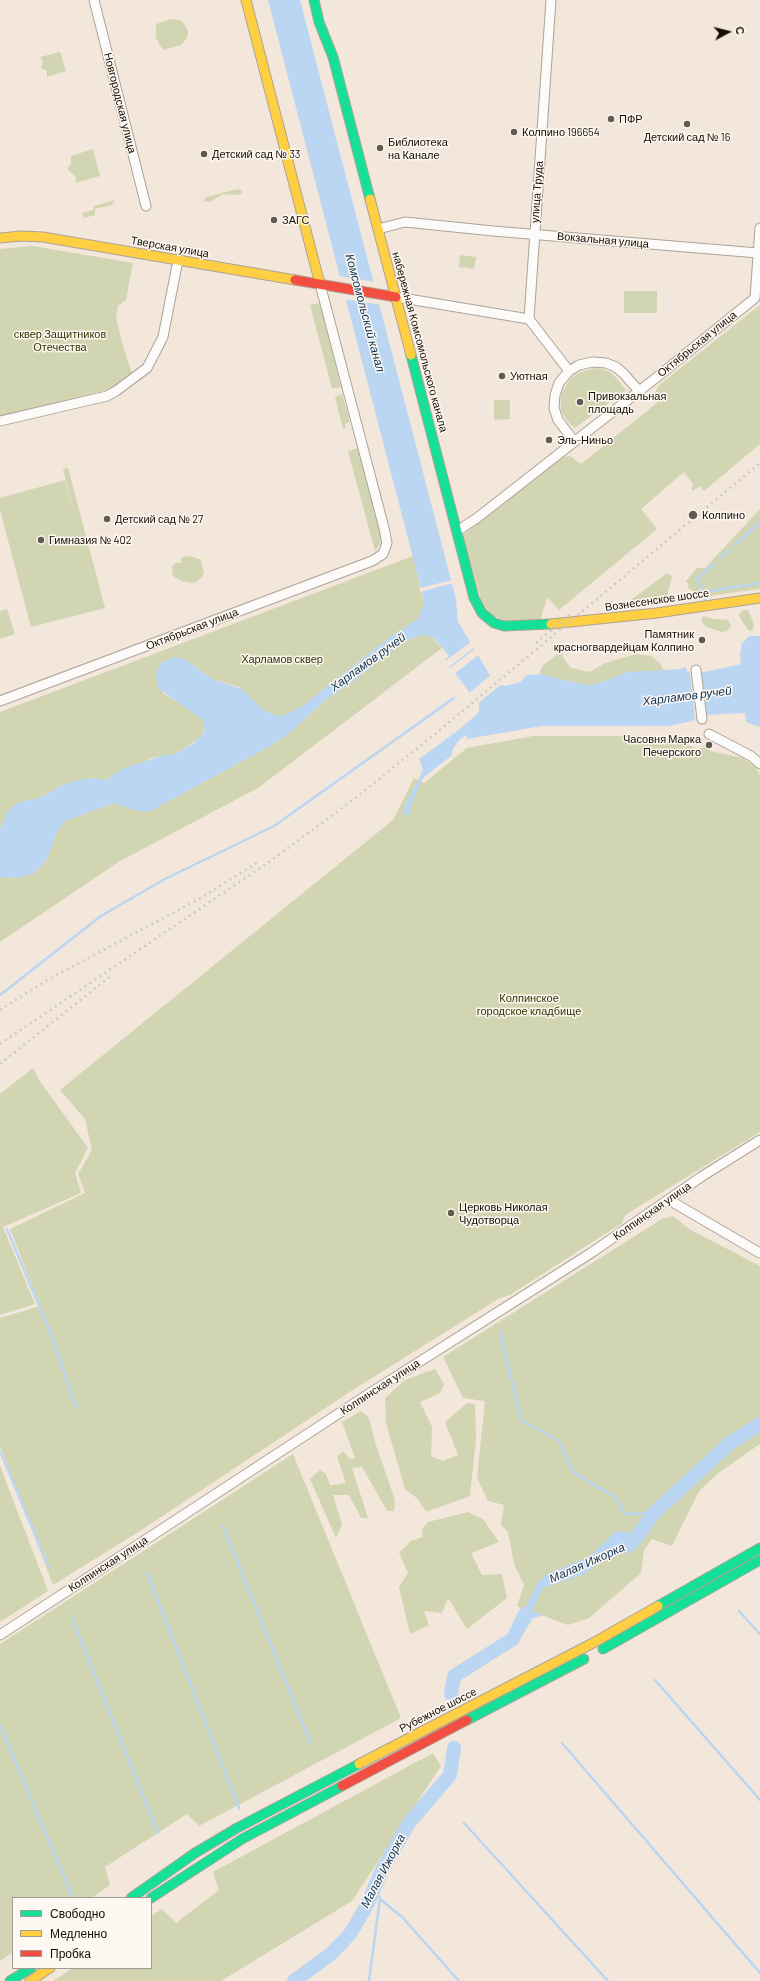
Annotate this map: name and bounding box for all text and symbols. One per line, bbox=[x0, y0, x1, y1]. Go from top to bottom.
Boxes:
north arrow bbox=[708, 12, 748, 52]
text: С bbox=[733, 26, 747, 35]
street label: Новгородская улица bbox=[101, 51, 139, 155]
place label: ПФР bbox=[619, 112, 643, 126]
marker: ПФР bbox=[606, 114, 616, 124]
marker: Детский сад № 16 bbox=[682, 119, 692, 129]
place label: Колпино 196654 bbox=[522, 125, 600, 139]
marker: Колпино 196654 bbox=[509, 127, 519, 137]
place label: Детский сад № 16 bbox=[644, 130, 730, 144]
place label: Библиотека на Канале bbox=[388, 135, 448, 161]
marker: Библиотека на Канале bbox=[375, 143, 385, 153]
place label: Детский сад № 33 bbox=[212, 147, 300, 161]
marker: Детский сад № 33 bbox=[199, 149, 209, 159]
street label: улица Труда bbox=[528, 161, 546, 223]
place label: ЗАГС bbox=[282, 213, 309, 227]
marker: ЗАГС bbox=[269, 215, 279, 225]
street label: Вокзальная улица bbox=[556, 229, 650, 251]
street label: Тверская улица bbox=[130, 234, 210, 260]
street label: набережная Комсомольского канала bbox=[390, 250, 450, 434]
water label: Комсомольский канал bbox=[342, 252, 388, 374]
street label: Октябрьская улица bbox=[655, 308, 739, 380]
park label: сквер Защитников Отечества bbox=[14, 327, 106, 353]
place label: Уютная bbox=[510, 369, 548, 383]
marker: Уютная bbox=[497, 371, 507, 381]
place label: Привокзальная площадь bbox=[588, 389, 666, 415]
marker: Привокзальная площадь bbox=[575, 397, 585, 407]
place label: Эль-Ниньо bbox=[557, 433, 613, 447]
marker: Эль-Ниньо bbox=[544, 435, 554, 445]
place label: Колпино bbox=[702, 508, 745, 522]
marker: Колпино bbox=[687, 509, 699, 521]
place label: Детский сад № 27 bbox=[115, 512, 203, 526]
marker: Детский сад № 27 bbox=[102, 514, 112, 524]
place label: Гимназия № 402 bbox=[49, 533, 132, 547]
marker: Гимназия № 402 bbox=[36, 535, 46, 545]
street label: Вознесенское шоссе bbox=[604, 586, 710, 614]
street label: Октябрьская улица bbox=[144, 605, 240, 653]
place label: Памятник красногвардейцам Колпино bbox=[554, 627, 694, 653]
water label: Харламов ручей bbox=[327, 630, 409, 694]
marker: Памятник красногвардейцам Колпино bbox=[697, 635, 707, 645]
park label: Харламов сквер bbox=[241, 652, 323, 666]
water label: Харламов ручей bbox=[642, 683, 732, 709]
place label: Часовня Марка Печерского bbox=[623, 732, 701, 758]
marker: Часовня Марка Печерского bbox=[704, 740, 714, 750]
park label: Колпинское городское кладбище bbox=[477, 991, 581, 1017]
street label: Колпинская улица bbox=[611, 1179, 693, 1243]
place label: Церковь Николая Чудотворца bbox=[459, 1200, 548, 1226]
marker: Церковь Николая Чудотворца bbox=[446, 1208, 456, 1218]
street label: Колпинская улица bbox=[338, 1356, 422, 1418]
street label: Колпинская улица bbox=[66, 1533, 150, 1595]
water label: Малая Ижорка bbox=[547, 1540, 627, 1586]
street label: Рубежное шоссе bbox=[397, 1685, 479, 1735]
water label: Малая Ижорка bbox=[358, 1832, 408, 1910]
legend bbox=[12, 1897, 152, 1969]
text: Свободно bbox=[50, 1906, 105, 1920]
text: Медленно bbox=[50, 1926, 107, 1940]
text: Пробка bbox=[50, 1946, 91, 1960]

